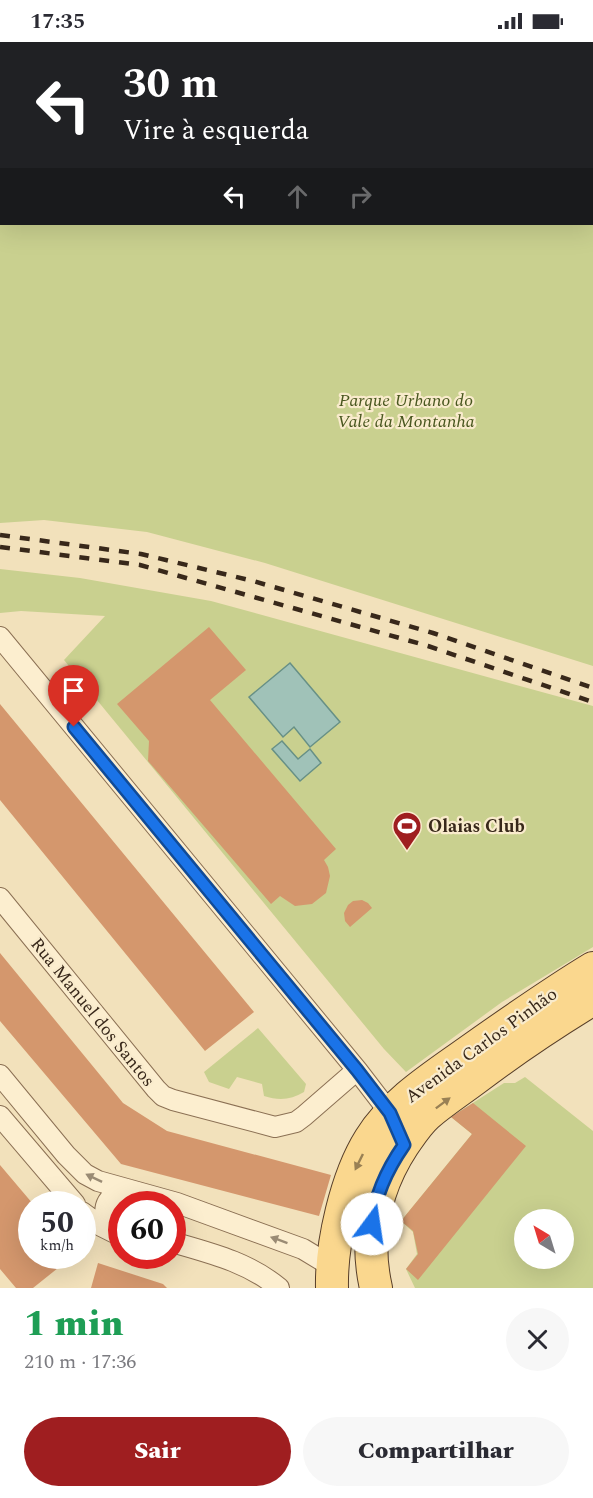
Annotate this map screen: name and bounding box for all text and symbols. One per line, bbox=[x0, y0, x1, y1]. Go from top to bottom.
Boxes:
text: 17:35 bbox=[30, 5, 85, 38]
text: 30 m bbox=[123, 53, 218, 116]
icon: left bbox=[24, 66, 102, 144]
text: Vire à esquerda bbox=[123, 110, 309, 152]
icon: left bbox=[218, 180, 251, 213]
icon: ahead bbox=[281, 180, 314, 213]
icon: right bbox=[344, 180, 377, 213]
park label: Parque Urbano do Vale da Montanha bbox=[337, 387, 475, 435]
pin bbox=[48, 665, 99, 727]
icon: arrive bbox=[57, 674, 90, 707]
sports icon: Olaias Club bbox=[391, 810, 423, 852]
place label: Olaias Club bbox=[428, 813, 525, 840]
street label: Rua Manuel dos Santos bbox=[24, 932, 161, 1093]
street label: Avenida Carlos Pinhão bbox=[400, 981, 563, 1110]
one-way arrow bbox=[435, 1096, 451, 1109]
one-way arrow bbox=[354, 1154, 363, 1171]
one-way arrow bbox=[86, 1174, 103, 1183]
speed limit sign: 60 bbox=[108, 1191, 186, 1269]
position arrow bbox=[340, 1192, 404, 1256]
text: 50 bbox=[40, 1200, 74, 1246]
north arrow bbox=[514, 1209, 574, 1269]
map controls bbox=[514, 1209, 574, 1269]
text: km/h bbox=[40, 1234, 74, 1257]
one-way arrow bbox=[270, 1235, 288, 1244]
text: 1 min bbox=[24, 1297, 124, 1352]
button: close bbox=[506, 1308, 569, 1371]
text: 210 m · 17:36 bbox=[24, 1347, 136, 1377]
button: Sair bbox=[24, 1417, 291, 1486]
button: Compartilhar bbox=[303, 1417, 569, 1486]

